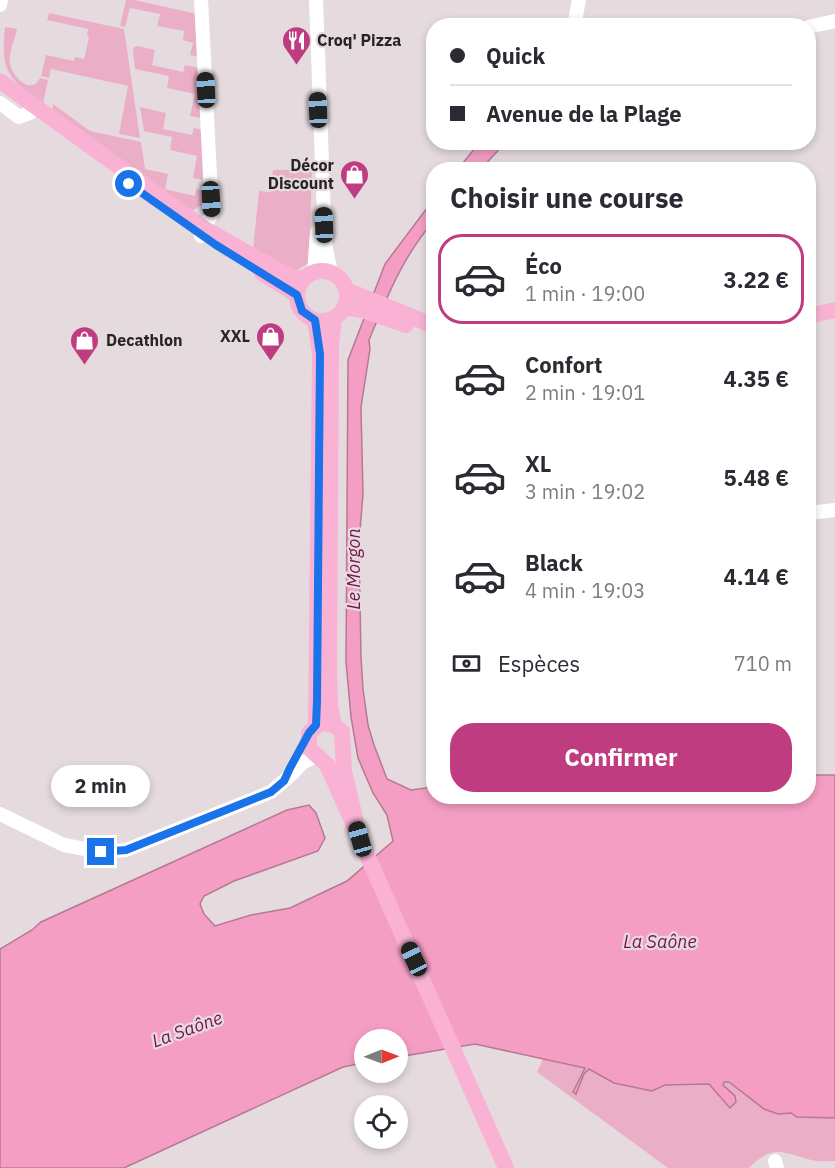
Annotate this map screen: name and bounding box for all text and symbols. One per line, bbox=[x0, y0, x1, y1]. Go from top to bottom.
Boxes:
restaurant icon: Croq' Pizza bbox=[280, 24, 312, 66]
place label: Croq' Pizza bbox=[317, 30, 401, 50]
text: Quick bbox=[486, 41, 545, 70]
car bbox=[196, 72, 216, 108]
car bbox=[308, 92, 328, 128]
text: Avenue de la Plage bbox=[486, 99, 682, 128]
place label: Décor Discount bbox=[268, 155, 335, 193]
shop icon: Décor Discount bbox=[339, 158, 371, 200]
route start bbox=[115, 170, 142, 197]
text: Choisir une course bbox=[450, 180, 684, 215]
car bbox=[201, 181, 221, 217]
car bbox=[314, 207, 334, 243]
text: Éco bbox=[525, 251, 562, 280]
icon: car bbox=[453, 252, 507, 306]
text: 3.22 € bbox=[724, 265, 789, 294]
text: 1 min · 19:00 bbox=[525, 280, 645, 307]
shop icon: XXL bbox=[255, 320, 287, 362]
shop icon: Decathlon bbox=[69, 324, 101, 366]
place label: XXL bbox=[220, 326, 250, 346]
place label: Decathlon bbox=[106, 330, 183, 350]
text: Confort bbox=[525, 350, 603, 379]
icon: car bbox=[453, 351, 507, 405]
text: 4.35 € bbox=[724, 364, 789, 393]
text: 2 min · 19:01 bbox=[525, 379, 645, 406]
text: XL bbox=[525, 449, 551, 478]
icon: car bbox=[453, 450, 507, 504]
text: 5.48 € bbox=[724, 463, 789, 492]
text: 3 min · 19:02 bbox=[525, 478, 645, 505]
water label: Le Morgon bbox=[342, 528, 365, 610]
text: Black bbox=[525, 548, 583, 577]
icon: car bbox=[453, 549, 507, 603]
text: 4.14 € bbox=[724, 562, 789, 591]
text: 4 min · 19:03 bbox=[525, 577, 645, 604]
icon: cash bbox=[450, 647, 483, 680]
text: Espèces bbox=[498, 649, 580, 678]
text: 710 m bbox=[734, 650, 792, 677]
button: Confirmer bbox=[450, 723, 792, 792]
callout: 2 min bbox=[51, 765, 150, 807]
text: 2 min bbox=[74, 772, 127, 799]
car bbox=[346, 819, 374, 859]
route end bbox=[87, 838, 114, 865]
water label: La Saône bbox=[623, 930, 697, 953]
car bbox=[398, 939, 430, 979]
water label: La Saône bbox=[149, 1006, 225, 1052]
north arrow bbox=[354, 1029, 408, 1083]
map controls bbox=[354, 1029, 408, 1149]
button: locate bbox=[354, 1095, 408, 1149]

